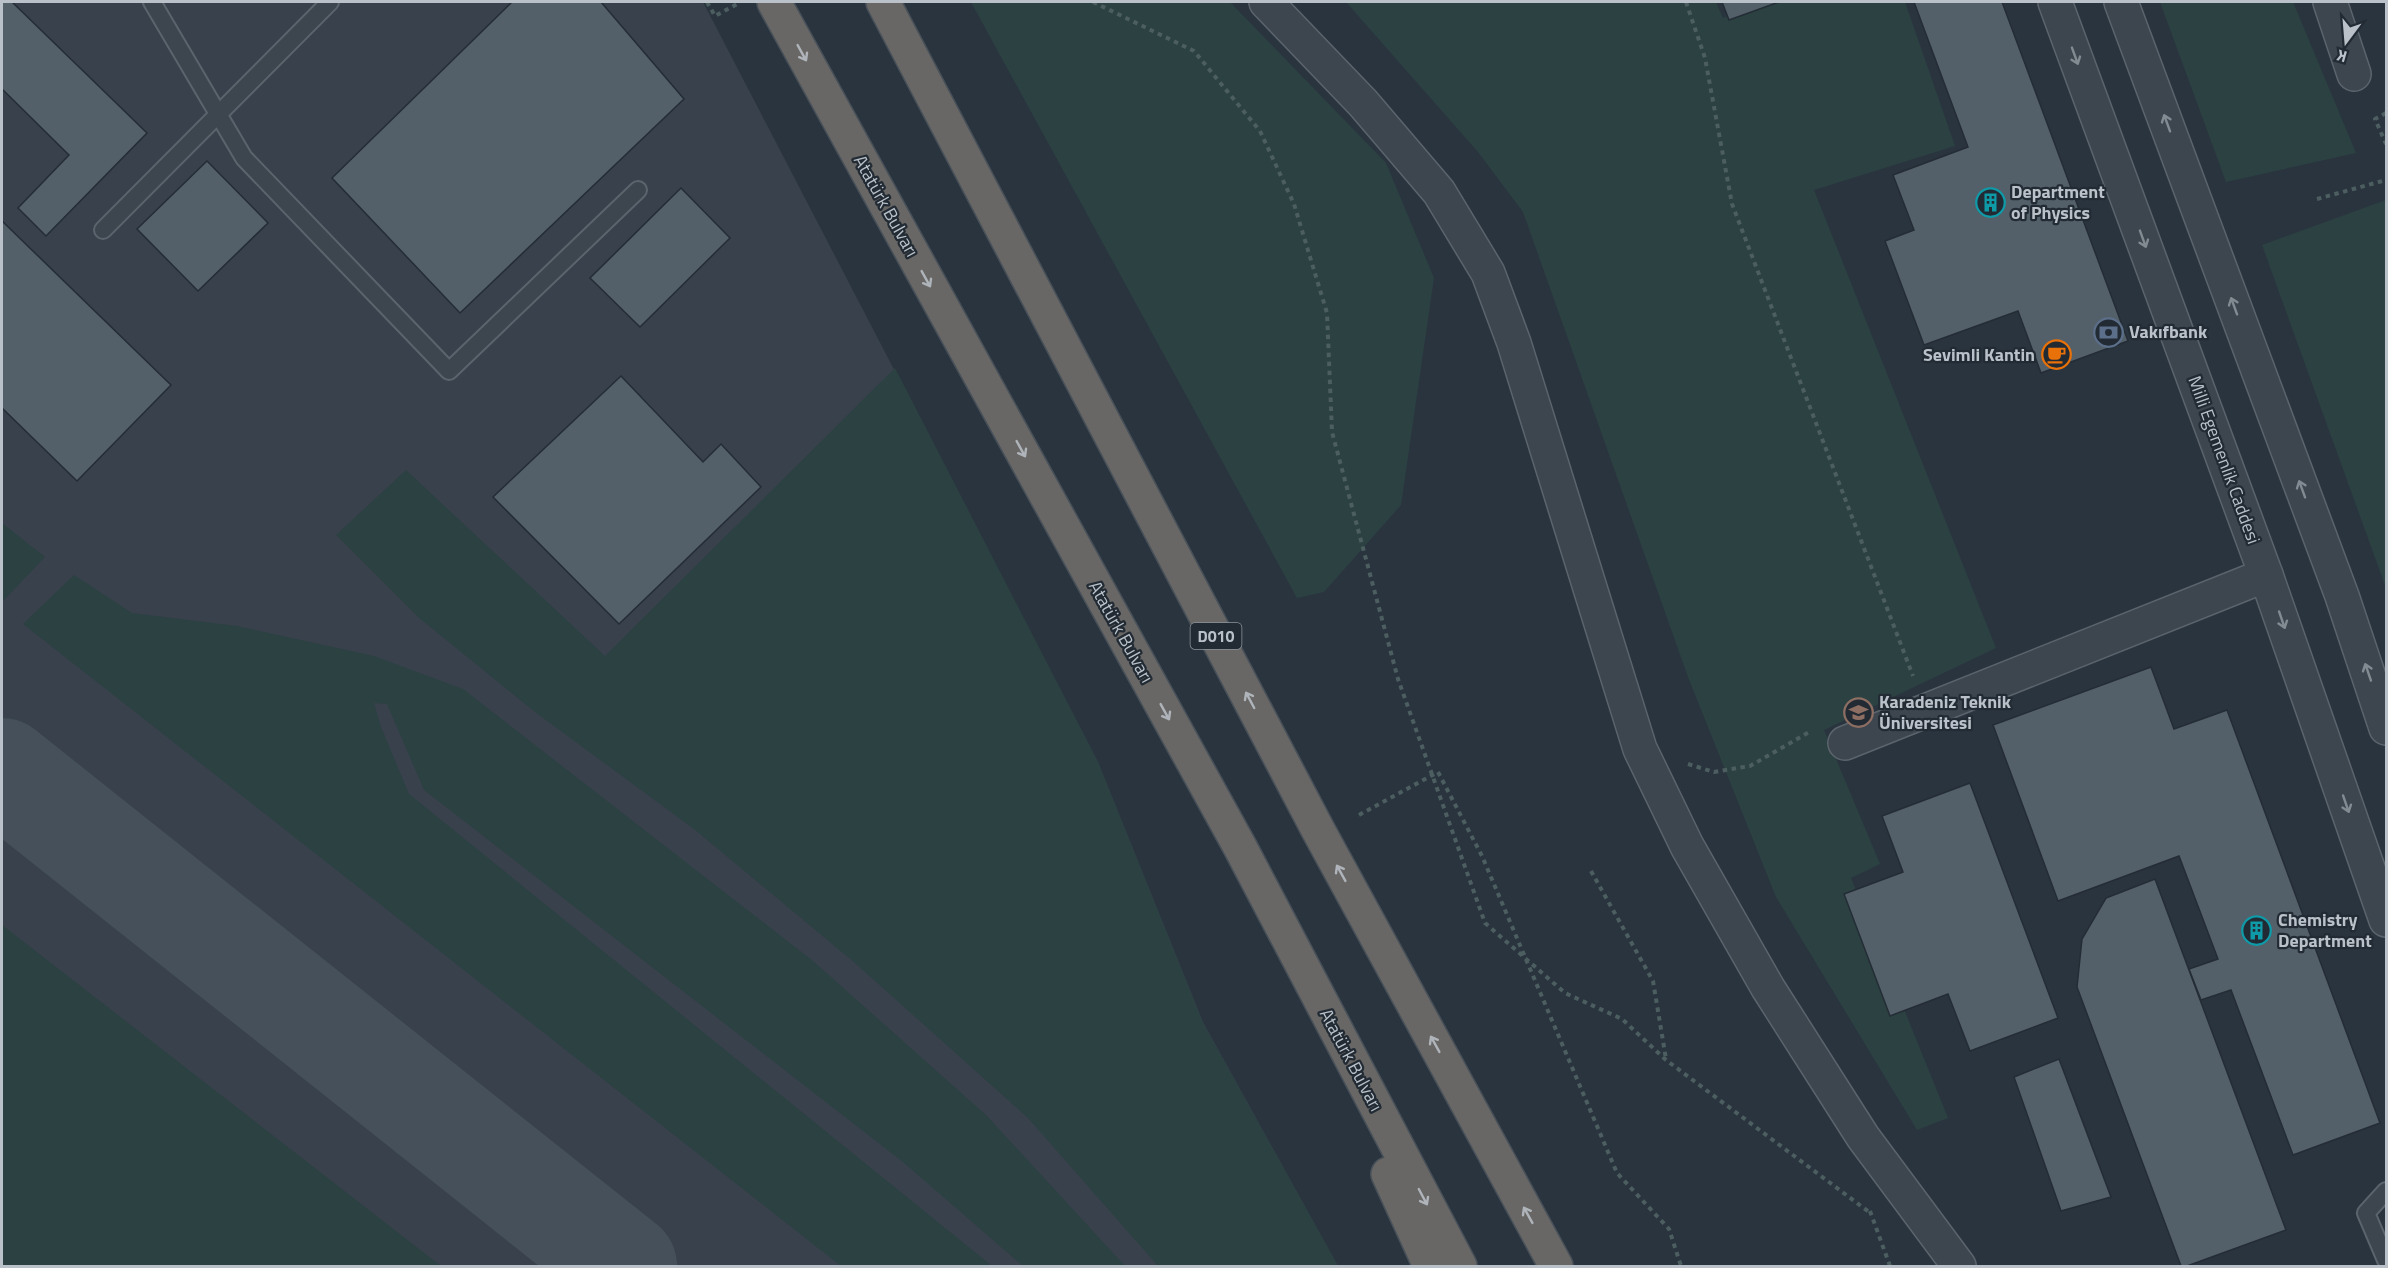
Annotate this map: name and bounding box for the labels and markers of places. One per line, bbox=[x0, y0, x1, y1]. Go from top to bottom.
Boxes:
place label: Department of Physics bbox=[2011, 178, 2105, 226]
building icon: Department of Physics bbox=[1974, 186, 2006, 218]
bank icon: Vakıfbank bbox=[2092, 316, 2124, 348]
place label: Vakıfbank bbox=[2129, 318, 2208, 345]
cafe icon: Sevimli Kantin bbox=[2040, 339, 2072, 371]
place label: Sevimli Kantin bbox=[1923, 341, 2035, 368]
place label: Karadeniz Teknik Üniversitesi bbox=[1879, 688, 2012, 736]
school or university icon: Karadeniz Teknik Üniversitesi bbox=[1842, 696, 1874, 728]
place label: Chemistry Department bbox=[2278, 906, 2372, 954]
building icon: Chemistry Department bbox=[2241, 914, 2273, 946]

